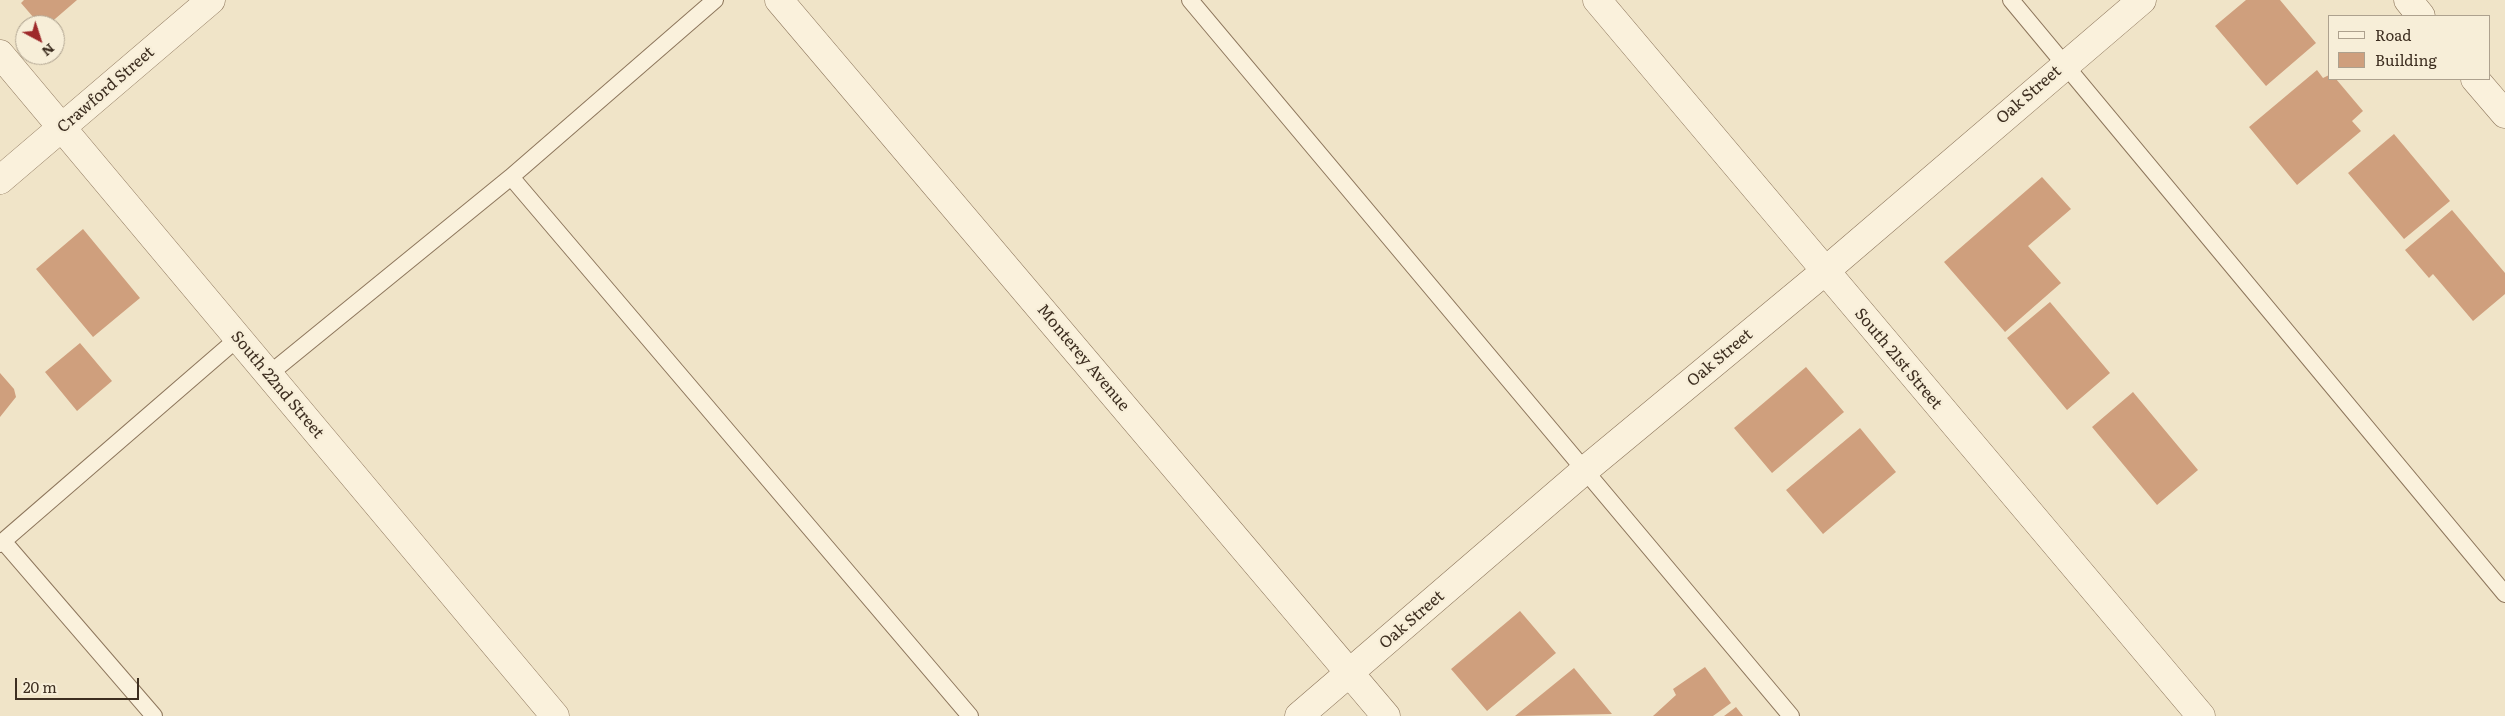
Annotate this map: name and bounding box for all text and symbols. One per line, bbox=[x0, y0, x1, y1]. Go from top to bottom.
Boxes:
north arrow bbox=[15, 15, 65, 65]
legend bbox=[2328, 15, 2490, 80]
text: Road bbox=[2375, 23, 2411, 46]
text: N bbox=[38, 39, 60, 62]
street label: Crawford Street bbox=[54, 43, 158, 137]
text: Building bbox=[2375, 48, 2437, 71]
street label: Oak Street bbox=[1993, 62, 2065, 128]
street label: Monterey Avenue bbox=[1033, 301, 1133, 415]
street label: South 21st Street bbox=[1850, 305, 1946, 413]
street label: Oak Street bbox=[1683, 325, 1757, 391]
street label: South 22nd Street bbox=[226, 327, 328, 443]
street label: Oak Street bbox=[1376, 587, 1448, 653]
scale bar bbox=[18, 668, 141, 700]
text: 20 m bbox=[23, 675, 57, 698]

